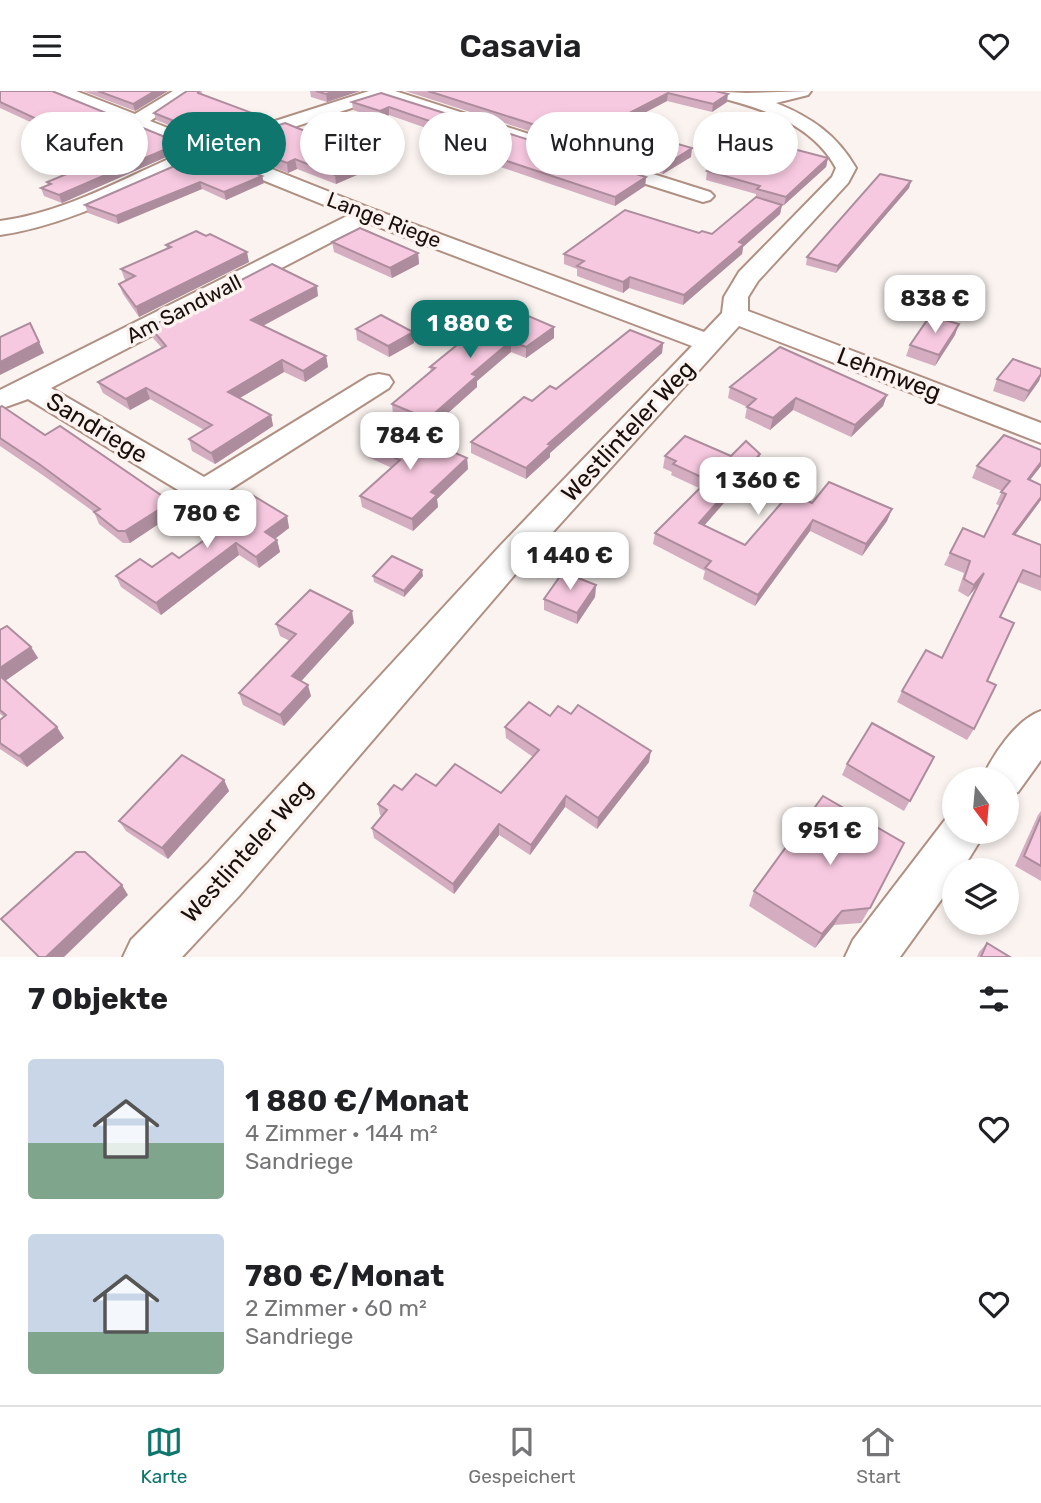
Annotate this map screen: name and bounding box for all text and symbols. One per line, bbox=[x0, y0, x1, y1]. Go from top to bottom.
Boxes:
icon: menu bbox=[28, 27, 66, 65]
text: Casavia bbox=[459, 27, 582, 65]
icon: heart bbox=[975, 27, 1013, 65]
chip: Kaufen bbox=[21, 112, 148, 175]
chip: Mieten bbox=[162, 112, 286, 175]
chip: Filter bbox=[300, 112, 405, 175]
chip: Neu bbox=[419, 112, 512, 175]
chip: Wohnung bbox=[526, 112, 679, 175]
chip: Haus bbox=[693, 112, 798, 175]
street label: Lange Riege bbox=[323, 186, 445, 253]
street label: Am Sandwall bbox=[122, 269, 246, 348]
pin: 838 € bbox=[886, 275, 984, 335]
text: 838 € bbox=[900, 284, 970, 312]
pin: 1 880 € bbox=[405, 301, 535, 360]
text: 1 880 € bbox=[427, 309, 513, 337]
street label: Lehmweg bbox=[833, 341, 945, 407]
street label: Westlinteler Weg bbox=[556, 355, 700, 507]
street label: Sandriege bbox=[41, 387, 153, 469]
pin: 784 € bbox=[361, 413, 459, 472]
text: 784 € bbox=[376, 421, 444, 449]
pin: 1 360 € bbox=[693, 457, 823, 517]
text: 1 360 € bbox=[715, 466, 801, 494]
pin: 780 € bbox=[158, 491, 256, 550]
text: 780 € bbox=[173, 499, 241, 527]
pin: 1 440 € bbox=[505, 533, 635, 592]
text: 1 440 € bbox=[527, 541, 613, 569]
north arrow bbox=[942, 767, 1018, 843]
map controls bbox=[942, 767, 1019, 935]
street label: Westlinteler Weg bbox=[176, 774, 318, 928]
pin: 951 € bbox=[781, 807, 879, 867]
text: 951 € bbox=[798, 816, 862, 844]
button: layers bbox=[942, 858, 1019, 935]
icon: filters bbox=[975, 980, 1013, 1018]
text: 7 Objekte bbox=[28, 981, 168, 1017]
text: 1 880 €/Monat bbox=[245, 1083, 469, 1119]
icon: home bbox=[84, 1087, 168, 1171]
icon: heart bbox=[975, 1110, 1013, 1148]
text: 4 Zimmer · 144 m² bbox=[245, 1119, 437, 1147]
text: Sandriege bbox=[245, 1147, 353, 1175]
text: 780 €/Monat bbox=[245, 1258, 444, 1294]
icon: home bbox=[84, 1262, 168, 1346]
icon: heart bbox=[975, 1285, 1013, 1323]
text: 2 Zimmer · 60 m² bbox=[245, 1294, 427, 1322]
text: Sandriege bbox=[245, 1322, 353, 1350]
tab: Karte bbox=[140, 1423, 187, 1488]
tab: Gespeichert bbox=[468, 1423, 575, 1488]
tab: Start bbox=[856, 1423, 901, 1488]

